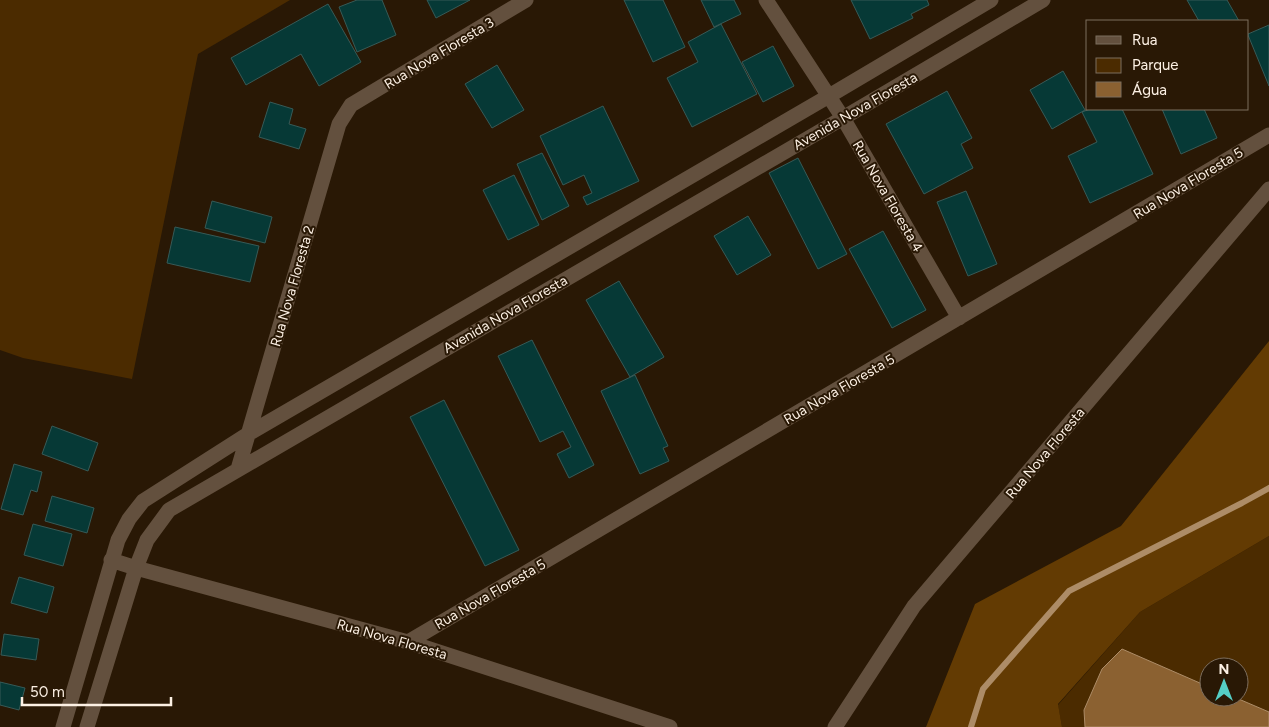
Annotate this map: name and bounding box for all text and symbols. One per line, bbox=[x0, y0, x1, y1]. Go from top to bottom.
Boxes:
street label: Rua Nova Floresta 3 bbox=[381, 14, 497, 93]
legend bbox=[1086, 20, 1249, 110]
text: Rua bbox=[1132, 31, 1157, 49]
text: Parque bbox=[1132, 56, 1179, 74]
street label: Avenida Nova Floresta bbox=[790, 69, 920, 154]
text: Água bbox=[1132, 81, 1167, 99]
street label: Rua Nova Floresta 4 bbox=[849, 137, 927, 255]
street label: Rua Nova Floresta 5 bbox=[1130, 144, 1246, 223]
street label: Rua Nova Floresta 2 bbox=[267, 224, 318, 349]
street label: Avenida Nova Floresta bbox=[440, 272, 570, 357]
street label: Rua Nova Floresta 5 bbox=[781, 351, 898, 428]
street label: Rua Nova Floresta bbox=[1002, 404, 1088, 502]
street label: Rua Nova Floresta 5 bbox=[432, 556, 549, 633]
street label: Rua Nova Floresta bbox=[335, 616, 449, 663]
north arrow bbox=[1199, 657, 1249, 707]
text: N bbox=[1219, 661, 1229, 678]
scale bar bbox=[22, 674, 171, 706]
text: 50 m bbox=[30, 683, 65, 701]

